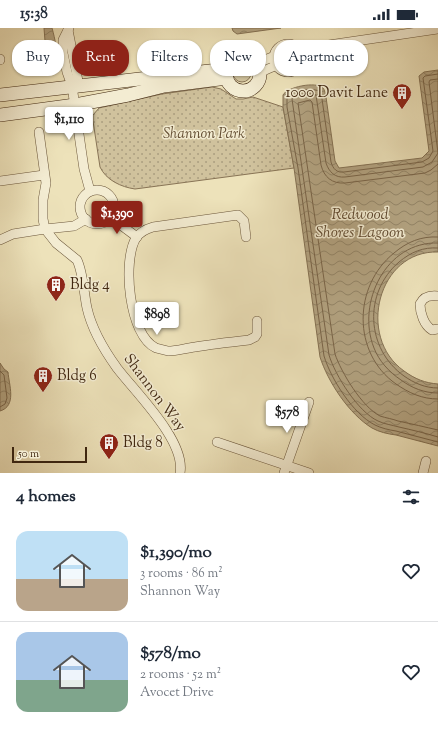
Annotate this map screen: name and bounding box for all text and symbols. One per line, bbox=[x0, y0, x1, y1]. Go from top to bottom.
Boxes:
text: 15:38 bbox=[20, 4, 48, 25]
chip: Buy bbox=[12, 40, 64, 76]
chip: Rent bbox=[72, 40, 129, 76]
chip: Filters bbox=[137, 40, 202, 76]
chip: New bbox=[210, 40, 266, 76]
chip: Apartment bbox=[274, 40, 368, 76]
building icon: 1000 Davit Lane bbox=[391, 82, 413, 110]
place label: 1000 Davit Lane bbox=[285, 83, 388, 104]
pin: $1,110 bbox=[36, 107, 102, 141]
text: $1,110 bbox=[54, 111, 84, 129]
park label: Shannon Park bbox=[163, 124, 245, 145]
pin: $1,390 bbox=[84, 201, 150, 235]
water label: Redwood Shores Lagoon bbox=[316, 204, 405, 245]
text: $1,390 bbox=[101, 205, 133, 223]
building icon: Bldg 4 bbox=[45, 274, 67, 302]
place label: Bldg 4 bbox=[70, 275, 110, 296]
pin: $898 bbox=[133, 302, 181, 336]
text: $898 bbox=[144, 306, 170, 324]
street label: Shannon Way bbox=[118, 350, 191, 437]
building icon: Bldg 6 bbox=[32, 365, 54, 393]
place label: Bldg 6 bbox=[57, 366, 97, 387]
pin: $578 bbox=[263, 400, 311, 434]
text: $578 bbox=[275, 404, 299, 422]
building icon: Bldg 8 bbox=[98, 432, 120, 460]
place label: Bldg 8 bbox=[123, 433, 163, 454]
scale bar bbox=[12, 445, 87, 464]
text: 50 m bbox=[18, 446, 39, 462]
text: 4 homes bbox=[16, 485, 76, 509]
icon: filters bbox=[400, 486, 422, 508]
text: $1,390/mo bbox=[140, 541, 212, 565]
icon: home bbox=[48, 547, 96, 595]
icon: heart bbox=[400, 560, 422, 582]
text: 3 rooms · 86 m² bbox=[140, 565, 223, 583]
text: Shannon Way bbox=[140, 583, 220, 601]
text: $578/mo bbox=[140, 642, 201, 666]
icon: home bbox=[48, 648, 96, 696]
icon: heart bbox=[400, 661, 422, 683]
text: 2 rooms · 52 m² bbox=[140, 666, 221, 684]
text: Avocet Drive bbox=[140, 684, 214, 702]

